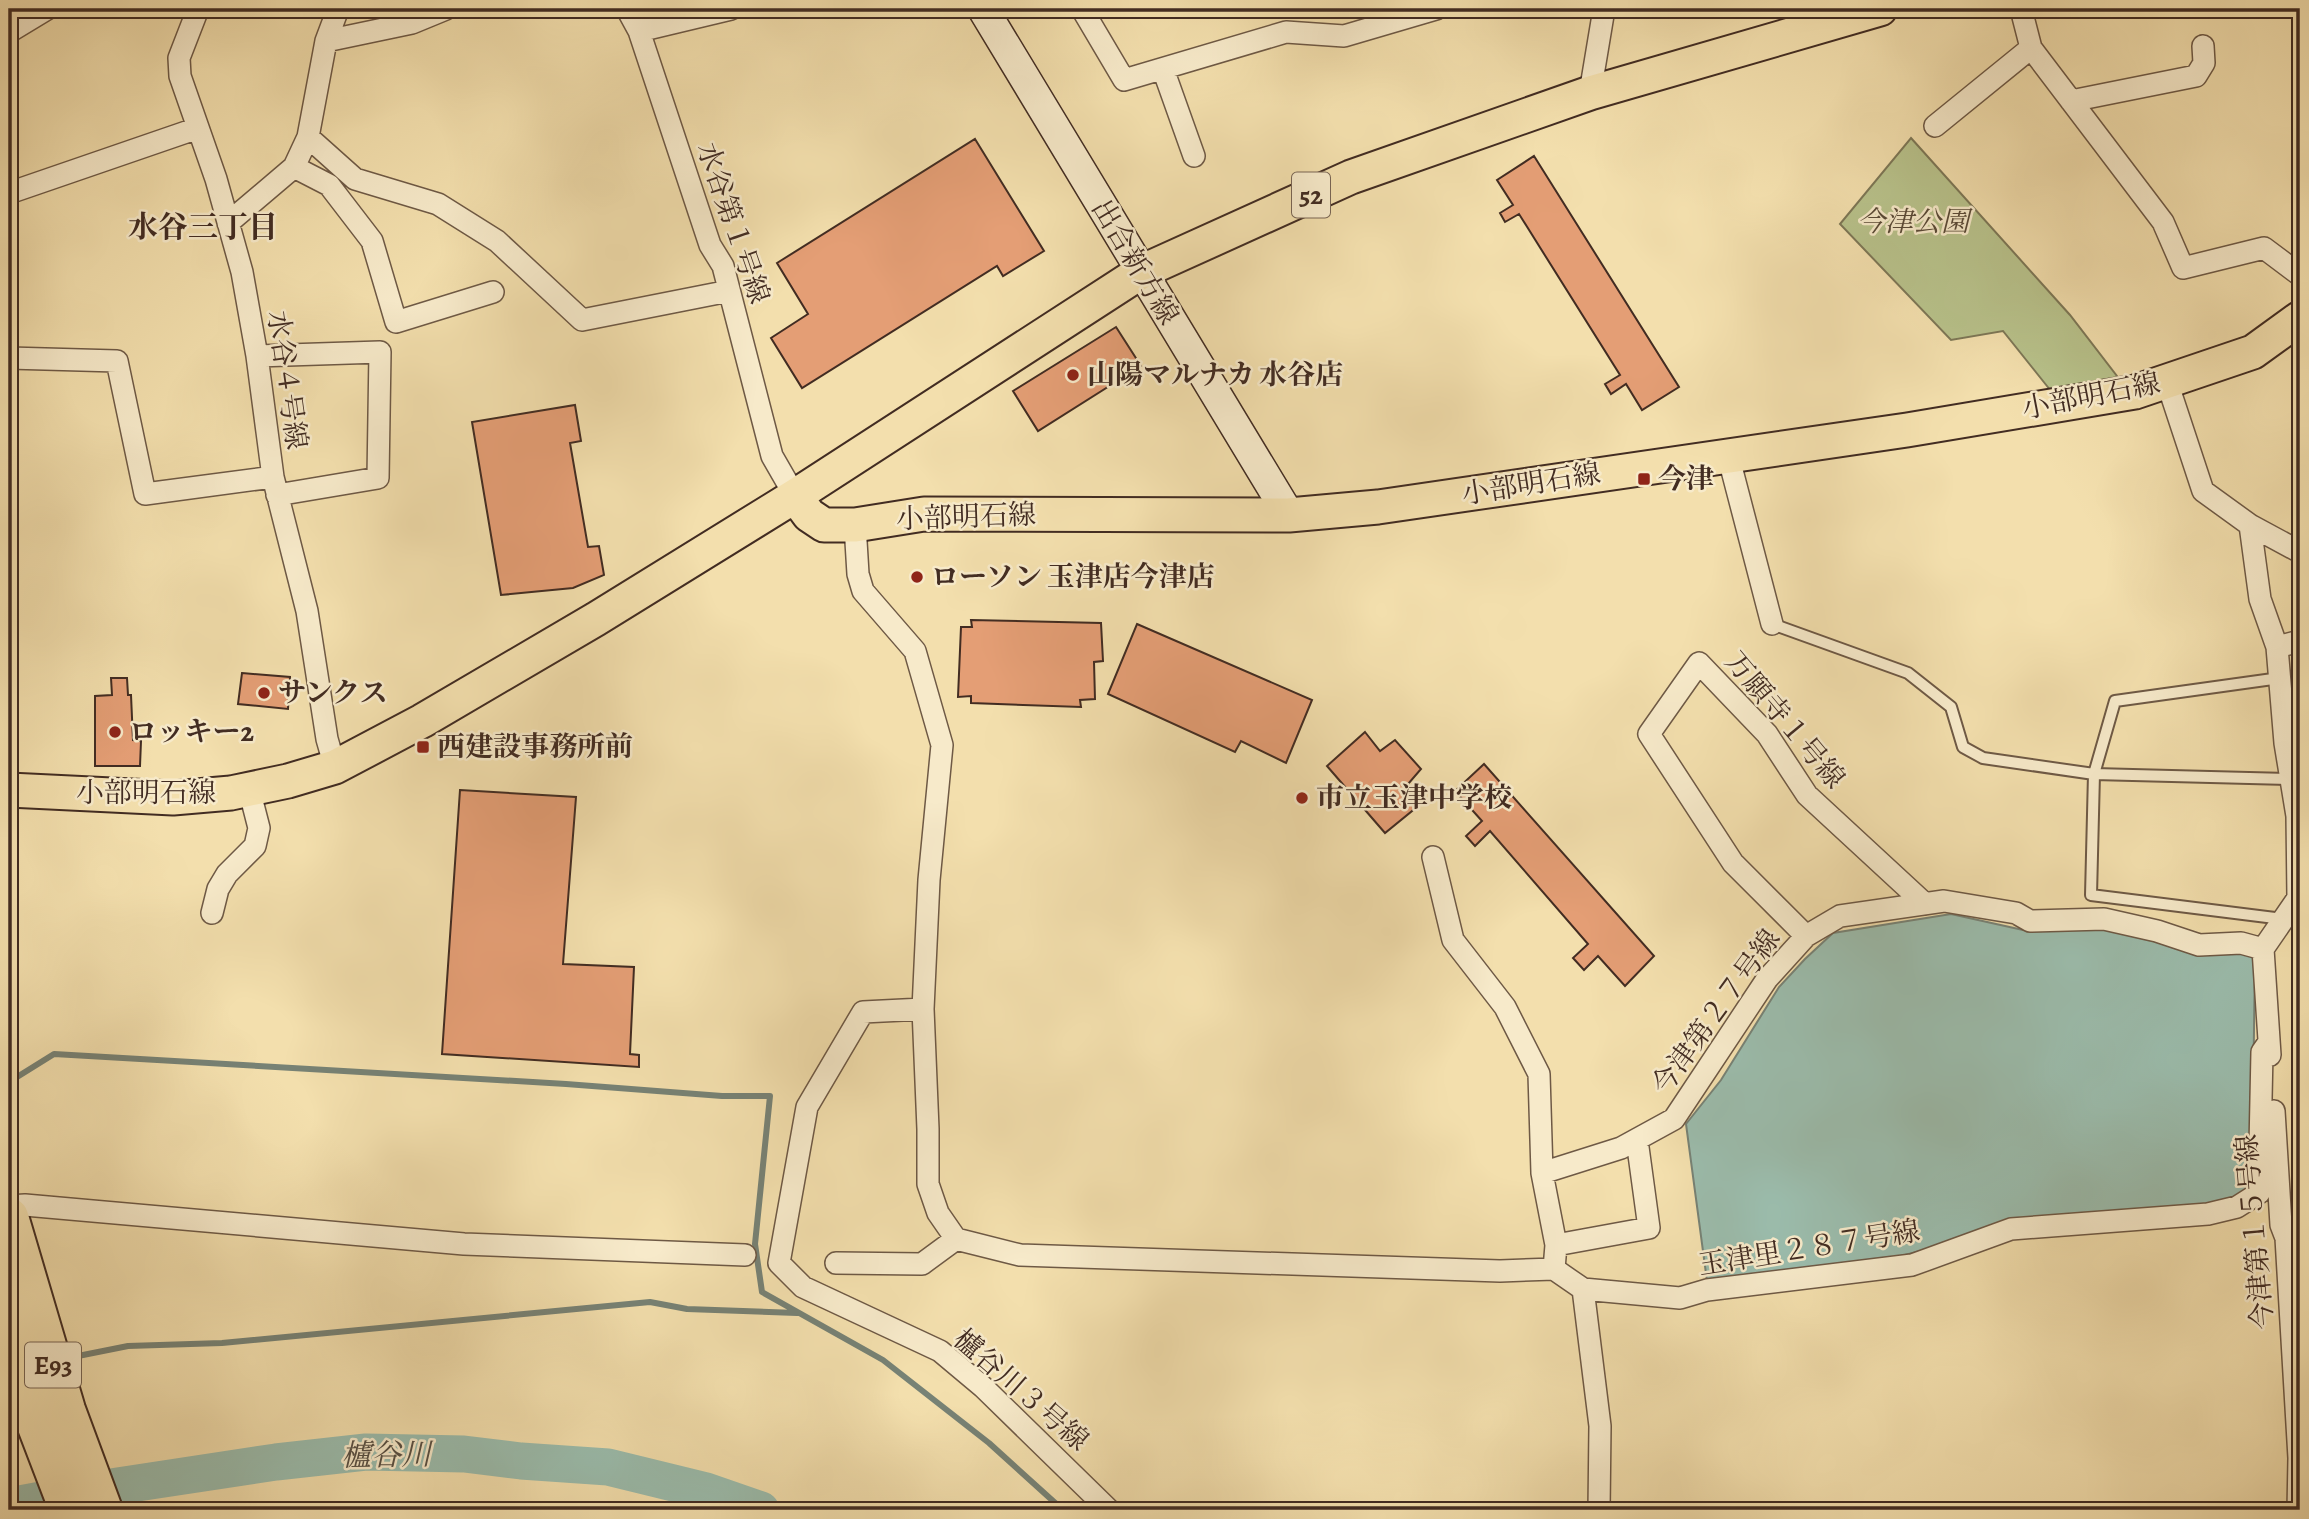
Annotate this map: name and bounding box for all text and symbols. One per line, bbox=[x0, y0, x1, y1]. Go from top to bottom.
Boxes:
street label: 水谷第１号線 bbox=[688, 137, 778, 309]
road number: 52 bbox=[1292, 172, 1330, 218]
street label: 出合新方線 bbox=[1083, 192, 1187, 332]
park label: 今津公園 bbox=[1857, 203, 1973, 241]
district label: 水谷三丁目 bbox=[128, 207, 278, 247]
street label: 水谷４号線 bbox=[258, 308, 316, 452]
place label: 山陽マルナカ 水谷店 bbox=[1087, 356, 1343, 394]
street label: 小部明石線 bbox=[2019, 364, 2163, 428]
marker: 山陽マルナカ 水谷店 bbox=[1065, 367, 1081, 383]
street label: 小部明石線 bbox=[1459, 454, 1603, 514]
place label: 今津 bbox=[1658, 460, 1714, 498]
marker: 今津 bbox=[1636, 471, 1652, 487]
street label: 小部明石線 bbox=[895, 496, 1037, 538]
place label: ローソン 玉津店今津店 bbox=[931, 558, 1215, 596]
marker: ローソン 玉津店今津店 bbox=[909, 569, 925, 585]
street label: 万願寺１号線 bbox=[1716, 643, 1854, 797]
place label: サンクス bbox=[278, 674, 388, 712]
marker: サンクス bbox=[256, 685, 272, 701]
place label: ロッキー2 bbox=[129, 713, 254, 751]
marker: ロッキー2 bbox=[107, 724, 123, 740]
place label: 西建設事務所前 bbox=[437, 728, 633, 766]
marker: 西建設事務所前 bbox=[415, 739, 431, 755]
street label: 小部明石線 bbox=[76, 774, 216, 812]
place label: 市立玉津中学校 bbox=[1316, 779, 1512, 817]
marker: 市立玉津中学校 bbox=[1294, 790, 1310, 806]
street label: 今津第２７号線 bbox=[1643, 922, 1789, 1102]
street label: 今津第１５号線 bbox=[2228, 1133, 2282, 1331]
street label: 玉津里２８７号線 bbox=[1695, 1212, 1923, 1284]
street label: 櫨谷川３号線 bbox=[945, 1321, 1097, 1459]
road number: E93 bbox=[25, 1342, 81, 1388]
water label: 櫨谷川 bbox=[341, 1434, 434, 1476]

